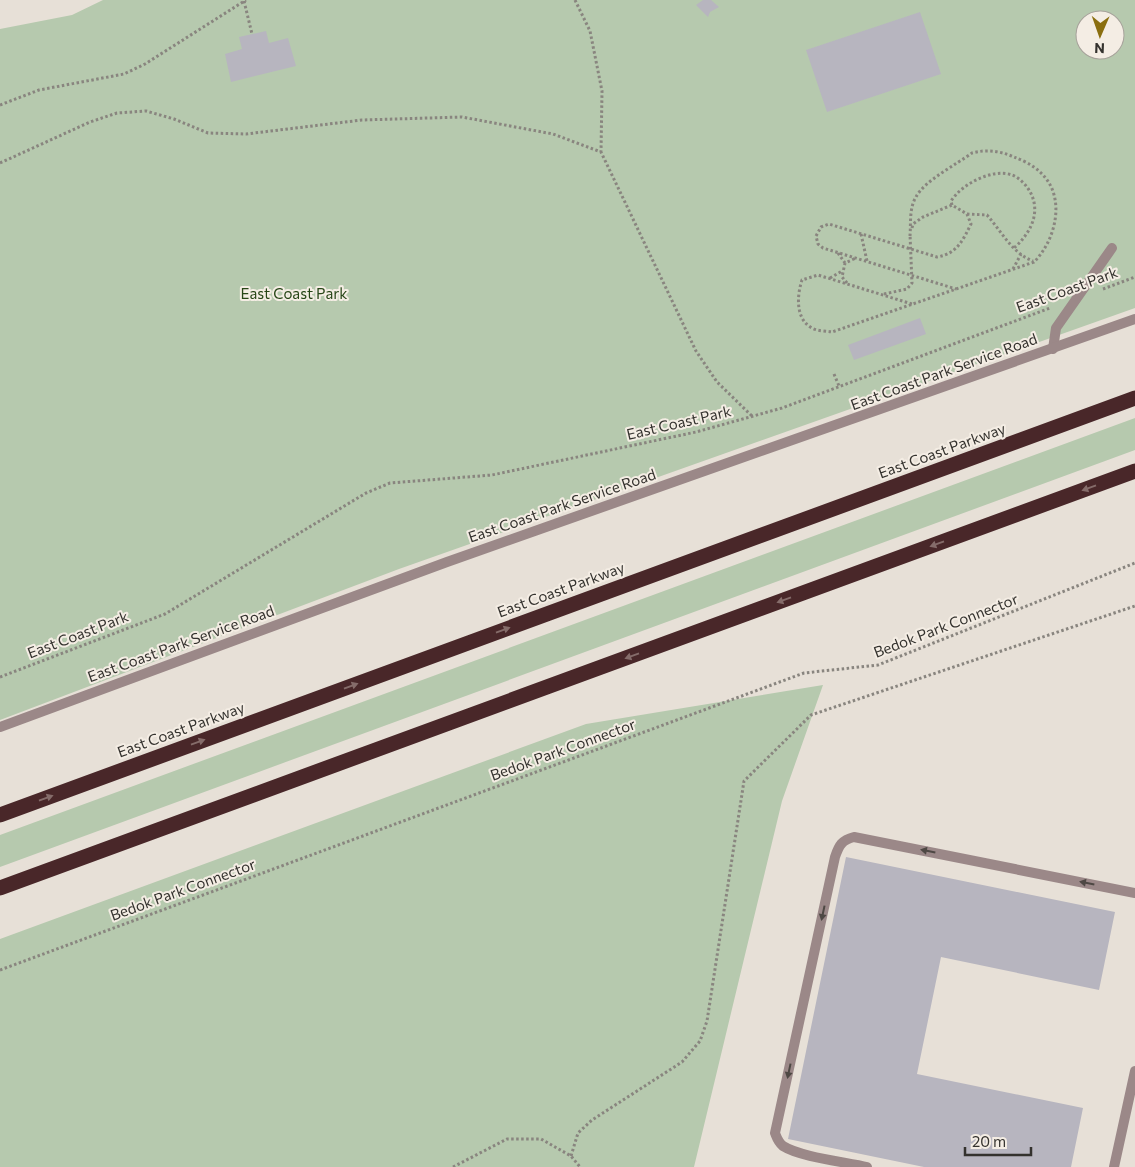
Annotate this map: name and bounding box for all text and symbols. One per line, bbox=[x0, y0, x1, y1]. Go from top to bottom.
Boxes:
north arrow bbox=[1075, 10, 1125, 60]
text: N bbox=[1094, 40, 1105, 57]
street label: East Coast Park bbox=[1013, 262, 1120, 316]
park label: East Coast Park bbox=[241, 284, 347, 302]
street label: East Coast Park Service Road bbox=[848, 329, 1039, 413]
street label: East Coast Park bbox=[625, 401, 733, 443]
street label: East Coast Parkway bbox=[876, 419, 1008, 481]
street label: East Coast Park Service Road bbox=[466, 464, 658, 546]
one-way arrow bbox=[1081, 484, 1096, 492]
one-way arrow bbox=[929, 541, 944, 548]
street label: East Coast Parkway bbox=[495, 558, 627, 620]
street label: Bedok Park Connector bbox=[871, 589, 1020, 661]
one-way arrow bbox=[776, 596, 791, 604]
street label: East Coast Park Service Road bbox=[85, 601, 276, 685]
street label: East Coast Park bbox=[25, 607, 131, 662]
one-way arrow bbox=[496, 626, 511, 633]
one-way arrow bbox=[624, 653, 639, 660]
one-way arrow bbox=[344, 682, 359, 690]
street label: East Coast Parkway bbox=[115, 698, 247, 760]
street label: Bedok Park Connector bbox=[488, 714, 638, 784]
one-way arrow bbox=[191, 738, 206, 745]
one-way arrow bbox=[39, 794, 54, 802]
one-way arrow bbox=[919, 847, 935, 855]
street label: Bedok Park Connector bbox=[108, 854, 258, 924]
one-way arrow bbox=[1080, 879, 1095, 887]
one-way arrow bbox=[819, 905, 827, 920]
one-way arrow bbox=[785, 1064, 793, 1079]
scale bar bbox=[965, 1124, 1031, 1156]
text: 20 m bbox=[972, 1132, 1006, 1150]

